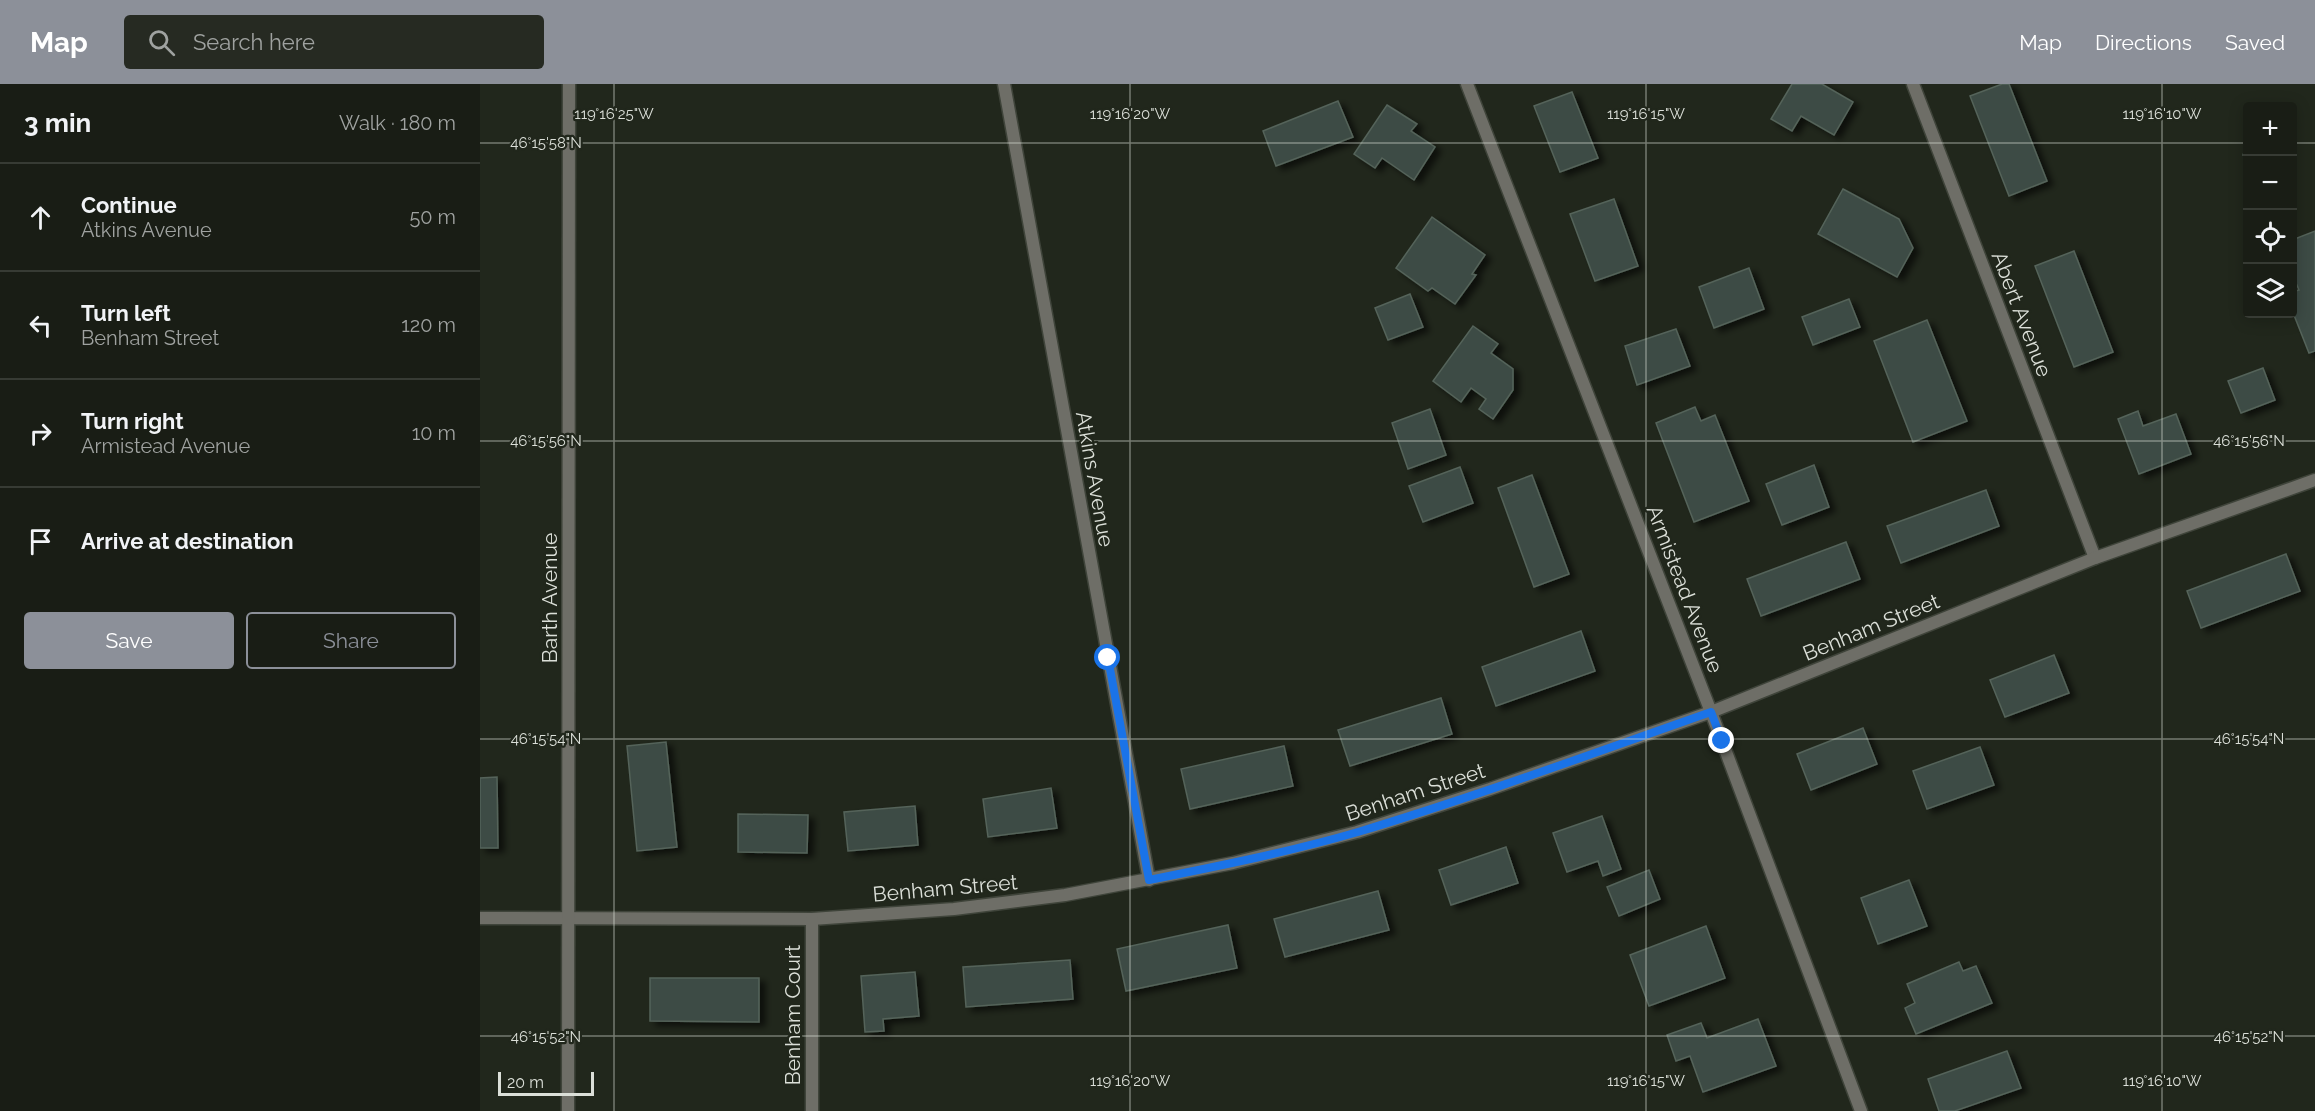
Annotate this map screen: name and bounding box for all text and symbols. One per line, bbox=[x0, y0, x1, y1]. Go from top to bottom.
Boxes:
search box bbox=[124, 15, 544, 69]
text: Map bbox=[30, 26, 88, 59]
icon: search bbox=[145, 26, 178, 59]
text: Search here bbox=[193, 29, 315, 55]
text: Map bbox=[2019, 30, 2062, 55]
text: Directions bbox=[2095, 30, 2192, 55]
text: Saved bbox=[2225, 30, 2285, 55]
map controls bbox=[2243, 102, 2297, 318]
button: + bbox=[2243, 102, 2297, 156]
text: 119°16'25"W bbox=[574, 105, 654, 123]
text: 119°16'20"W bbox=[1090, 105, 1171, 123]
text: 119°16'15"W bbox=[1607, 105, 1685, 123]
text: 119°16'10"W bbox=[2122, 105, 2202, 123]
text: 3 min bbox=[24, 108, 91, 138]
text: Walk · 180 m bbox=[339, 111, 456, 135]
text: 46°15'58"N bbox=[510, 134, 582, 152]
button: − bbox=[2243, 156, 2297, 210]
text: Continue bbox=[81, 192, 177, 218]
icon: ahead bbox=[24, 201, 57, 234]
text: 50 m bbox=[409, 205, 456, 229]
button: locate bbox=[2243, 210, 2297, 264]
text: Atkins Avenue bbox=[81, 218, 212, 242]
street label: Abert Avenue bbox=[1987, 248, 2057, 380]
button: layers bbox=[2243, 264, 2297, 318]
text: Turn left bbox=[81, 300, 171, 326]
icon: left bbox=[24, 309, 57, 342]
text: 120 m bbox=[401, 313, 456, 337]
text: Benham Street bbox=[81, 326, 219, 350]
text: Turn right bbox=[81, 408, 184, 434]
street label: Atkins Avenue bbox=[1071, 409, 1119, 549]
icon: right bbox=[24, 417, 57, 450]
text: 10 m bbox=[412, 421, 456, 445]
text: 46°15'56"N bbox=[510, 432, 582, 450]
text: 46°15'56"N bbox=[2213, 432, 2285, 450]
text: Armistead Avenue bbox=[81, 434, 250, 458]
street label: Armistead Avenue bbox=[1641, 502, 1729, 676]
icon: arrive bbox=[24, 525, 57, 558]
text: Arrive at destination bbox=[81, 528, 294, 554]
street label: Barth Avenue bbox=[537, 533, 562, 663]
street label: Benham Street bbox=[1799, 588, 1943, 666]
button: Save bbox=[24, 612, 234, 669]
button: Share bbox=[246, 612, 456, 669]
route start bbox=[1094, 644, 1120, 670]
route end bbox=[1708, 727, 1734, 753]
text: 46°15'54"N bbox=[511, 730, 581, 748]
text: 46°15'54"N bbox=[2214, 730, 2284, 748]
street label: Benham Street bbox=[1342, 758, 1488, 826]
street label: Benham Street bbox=[872, 869, 1018, 907]
street label: Benham Court bbox=[780, 945, 805, 1085]
text: 46°15'52"N bbox=[511, 1028, 581, 1046]
text: 46°15'52"N bbox=[2214, 1028, 2284, 1046]
scale bar bbox=[498, 1069, 594, 1096]
text: 119°16'20"W bbox=[1090, 1072, 1171, 1090]
text: 119°16'15"W bbox=[1607, 1072, 1685, 1090]
text: 119°16'10"W bbox=[2122, 1072, 2202, 1090]
text: 20 m bbox=[507, 1073, 544, 1092]

